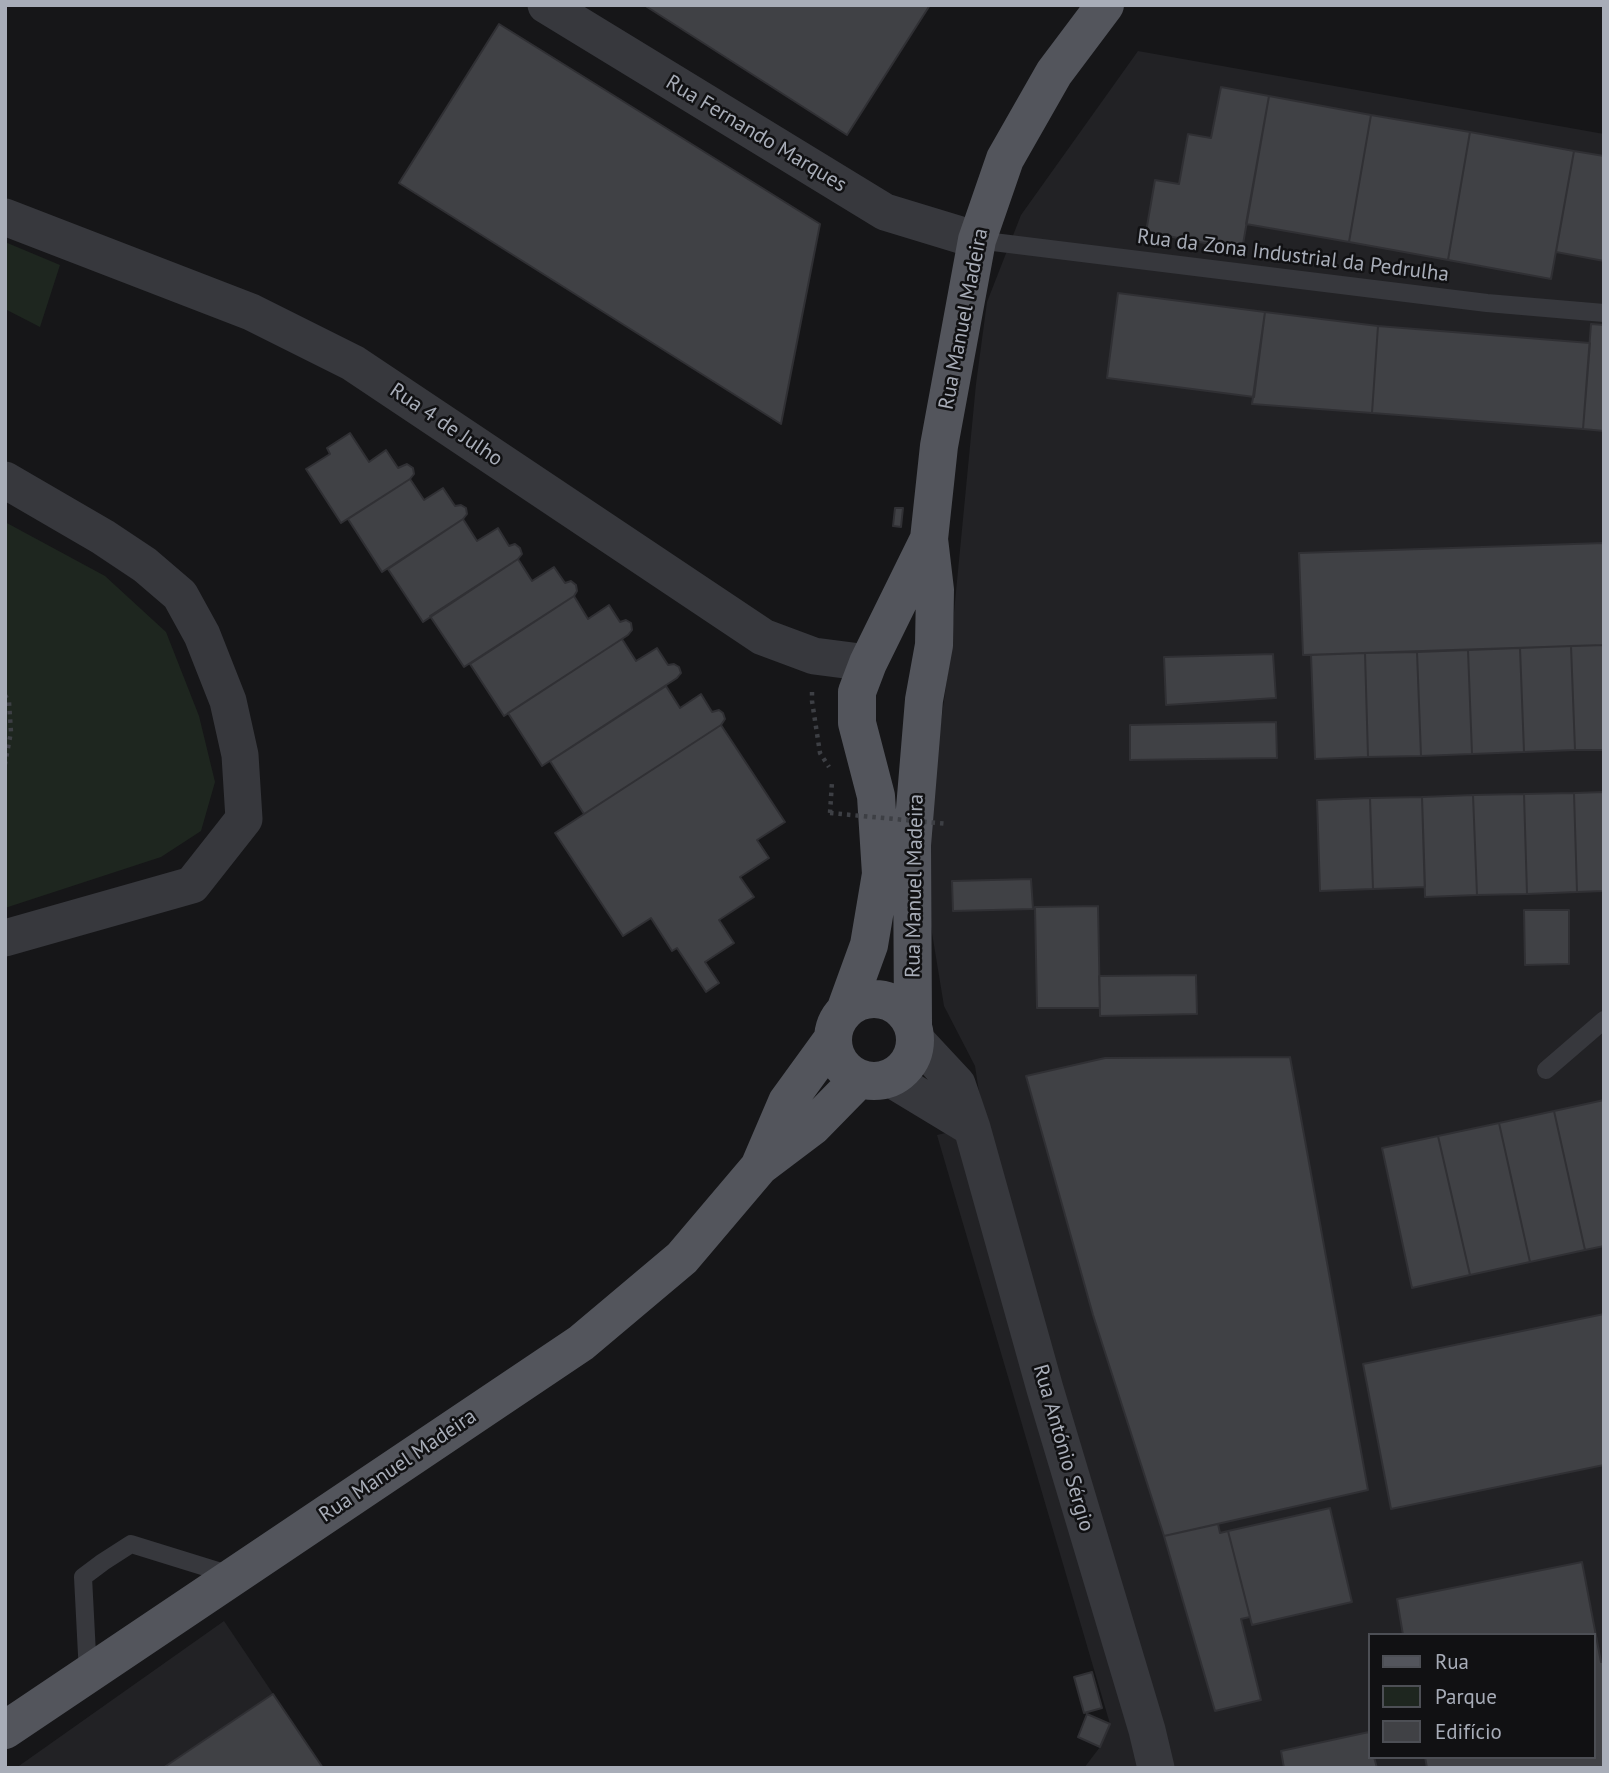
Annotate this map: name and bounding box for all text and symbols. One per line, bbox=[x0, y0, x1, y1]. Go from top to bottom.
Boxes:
street label: Rua Fernando Marques bbox=[661, 70, 851, 198]
street label: Rua da Zona Industrial da Pedrulha bbox=[1136, 224, 1450, 288]
street label: Rua Manuel Madeira bbox=[934, 226, 994, 412]
street label: Rua 4 de Julho bbox=[385, 378, 507, 472]
street label: Rua Manuel Madeira bbox=[901, 794, 929, 978]
street label: Rua António Sérgio bbox=[1027, 1362, 1099, 1534]
street label: Rua Manuel Madeira bbox=[315, 1404, 481, 1528]
legend bbox=[1368, 1633, 1595, 1759]
text: Rua bbox=[1435, 1648, 1469, 1675]
text: Parque bbox=[1435, 1683, 1497, 1710]
text: Edifício bbox=[1435, 1718, 1502, 1745]

